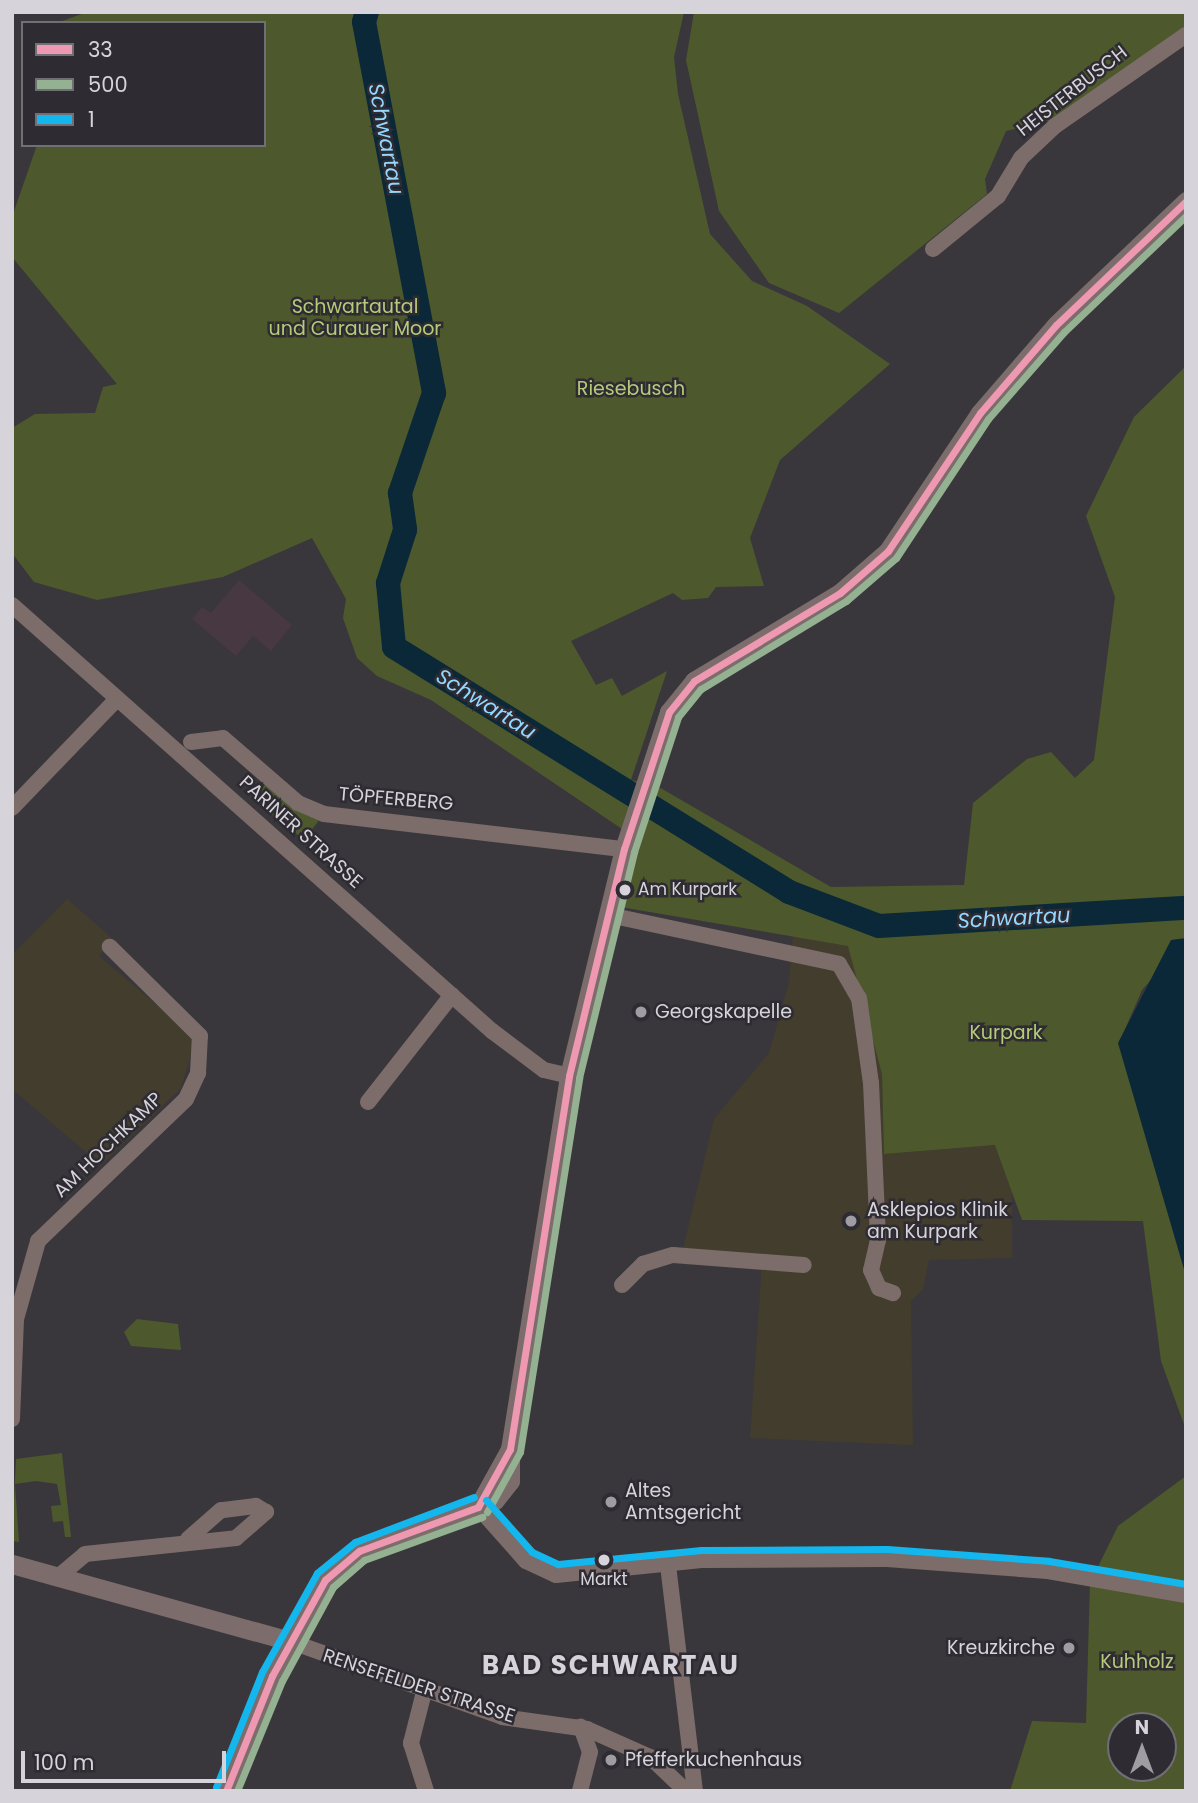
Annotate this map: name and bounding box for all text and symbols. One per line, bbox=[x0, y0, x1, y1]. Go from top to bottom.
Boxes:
legend bbox=[21, 21, 266, 147]
text: 33 bbox=[88, 35, 113, 64]
street label: HEISTERBUSCH bbox=[1012, 41, 1132, 141]
text: 500 bbox=[88, 70, 128, 99]
water label: Schwartau bbox=[363, 81, 409, 197]
text: 1 bbox=[88, 105, 95, 134]
park label: Schwartautal und Curauer Moor bbox=[269, 296, 441, 340]
park label: Riesebusch bbox=[577, 378, 685, 400]
water label: Schwartau bbox=[431, 663, 541, 745]
street label: PARINER STRASSE bbox=[235, 771, 367, 893]
street label: TÖPFERBERG bbox=[338, 783, 454, 815]
place label: Am Kurpark bbox=[638, 880, 737, 900]
marker: Am Kurpark bbox=[618, 883, 632, 897]
water label: Schwartau bbox=[957, 902, 1071, 934]
place label: Georgskapelle bbox=[655, 1001, 792, 1023]
marker: Georgskapelle bbox=[633, 1004, 649, 1020]
park label: Kurpark bbox=[969, 1022, 1043, 1044]
street label: AM HOCHKAMP bbox=[49, 1088, 167, 1202]
place label: Asklepios Klinik am Kurpark bbox=[867, 1199, 1008, 1243]
marker: Asklepios Klinik am Kurpark bbox=[841, 1211, 861, 1231]
place label: Altes Amtsgericht bbox=[625, 1480, 741, 1524]
marker: Altes Amtsgericht bbox=[603, 1494, 619, 1510]
marker: Markt bbox=[597, 1553, 611, 1567]
place label: Markt bbox=[580, 1570, 628, 1590]
place label: Kreuzkirche bbox=[947, 1637, 1055, 1659]
marker: Kreuzkirche bbox=[1061, 1640, 1077, 1656]
street label: RENSEFELDER STRASSE bbox=[320, 1644, 518, 1728]
district label: BAD SCHWARTAU bbox=[484, 1650, 738, 1682]
park label: Kuhholz bbox=[1100, 1651, 1174, 1673]
north arrow bbox=[1107, 1712, 1177, 1782]
text: N bbox=[1135, 1714, 1149, 1741]
scale bar bbox=[24, 1736, 229, 1780]
text: 100 m bbox=[34, 1748, 94, 1777]
place label: Pfefferkuchenhaus bbox=[625, 1749, 802, 1771]
marker: Pfefferkuchenhaus bbox=[603, 1752, 619, 1768]

